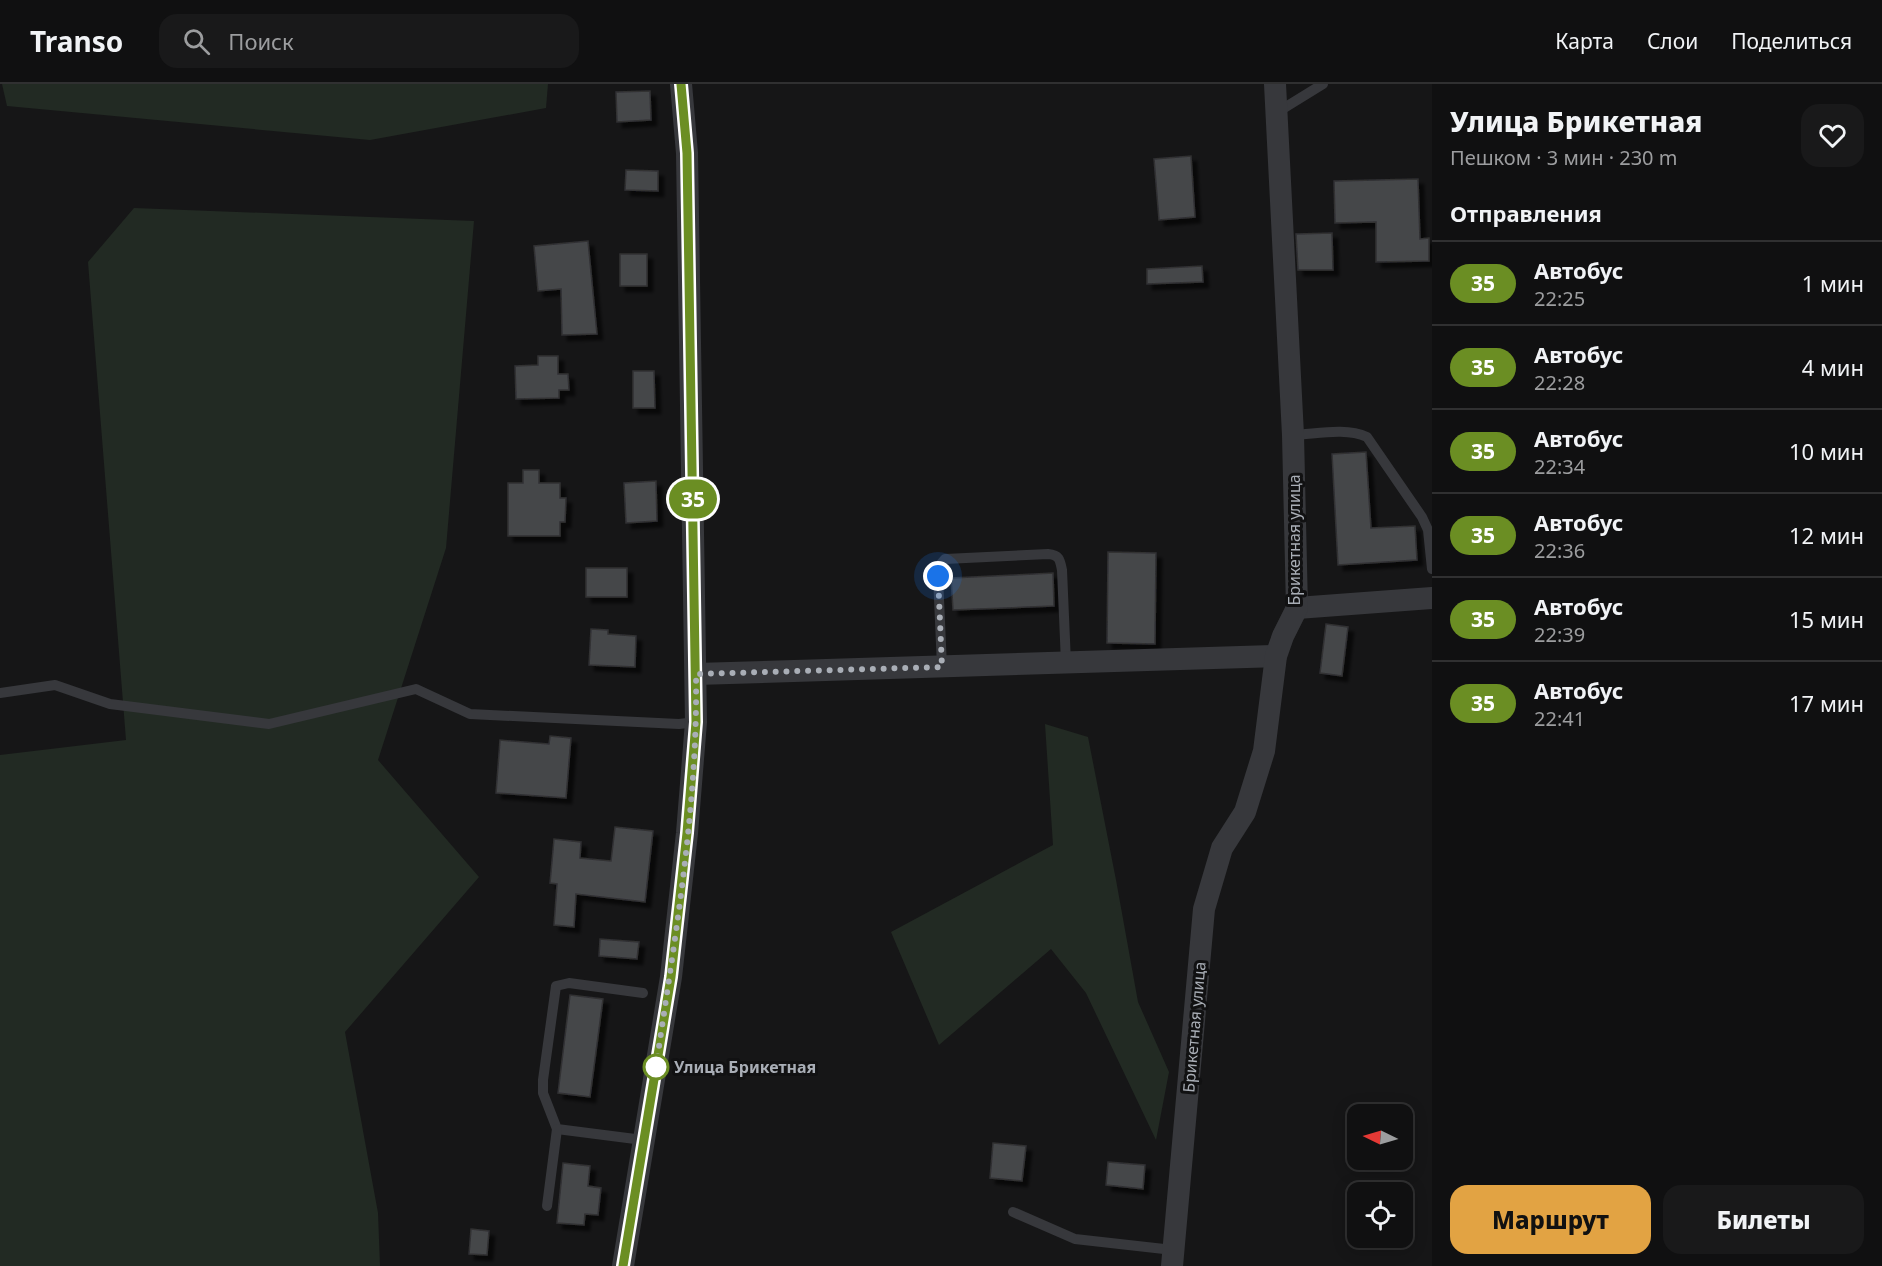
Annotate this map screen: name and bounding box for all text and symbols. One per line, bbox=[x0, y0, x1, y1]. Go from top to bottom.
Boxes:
search box bbox=[159, 14, 579, 68]
text: Transo bbox=[30, 22, 123, 60]
icon: search bbox=[180, 25, 213, 58]
text: Поиск bbox=[228, 26, 294, 56]
text: Карта bbox=[1555, 27, 1614, 55]
text: Слои bbox=[1647, 27, 1698, 55]
text: Поделиться bbox=[1731, 27, 1852, 55]
text: Улица Брикетная bbox=[1450, 102, 1702, 140]
button: heart bbox=[1801, 104, 1864, 167]
text: Пешком · 3 мин · 230 m bbox=[1450, 144, 1677, 171]
text: Отправления bbox=[1450, 198, 1602, 228]
text: Автобус bbox=[1534, 255, 1623, 285]
text: 1 мин bbox=[1802, 268, 1864, 298]
text: 35 bbox=[1471, 269, 1495, 297]
text: 22:25 bbox=[1534, 285, 1585, 312]
text: Автобус bbox=[1534, 339, 1623, 369]
text: 4 мин bbox=[1802, 352, 1864, 382]
text: 35 bbox=[1471, 353, 1495, 381]
text: 22:28 bbox=[1534, 369, 1585, 396]
text: Автобус bbox=[1534, 423, 1623, 453]
text: 10 мин bbox=[1789, 436, 1864, 466]
text: 35 bbox=[1471, 437, 1495, 465]
text: 22:34 bbox=[1534, 453, 1585, 480]
street label: Брикетная улица bbox=[1283, 474, 1305, 606]
line badge: 35 bbox=[666, 480, 720, 518]
text: 35 bbox=[681, 485, 705, 513]
text: Автобус bbox=[1534, 507, 1623, 537]
text: 12 мин bbox=[1789, 520, 1864, 550]
text: 35 bbox=[1471, 521, 1495, 549]
text: 22:36 bbox=[1534, 537, 1585, 564]
your location bbox=[923, 561, 953, 591]
text: Автобус bbox=[1534, 591, 1623, 621]
text: 15 мин bbox=[1789, 604, 1864, 634]
text: 35 bbox=[1471, 605, 1495, 633]
text: 22:39 bbox=[1534, 621, 1585, 648]
text: Автобус bbox=[1534, 675, 1623, 705]
text: 17 мин bbox=[1789, 688, 1864, 718]
text: 35 bbox=[1471, 689, 1495, 717]
text: 22:41 bbox=[1534, 705, 1585, 732]
street label: Брикетная улица bbox=[1177, 961, 1211, 1093]
marker: Улица Брикетная bbox=[643, 1054, 669, 1080]
place label: Улица Брикетная bbox=[674, 1056, 816, 1078]
north arrow bbox=[1347, 1104, 1413, 1170]
map controls bbox=[1347, 1104, 1413, 1248]
button: locate bbox=[1347, 1182, 1413, 1248]
button: Маршрут bbox=[1450, 1185, 1651, 1254]
button: Билеты bbox=[1663, 1185, 1864, 1254]

